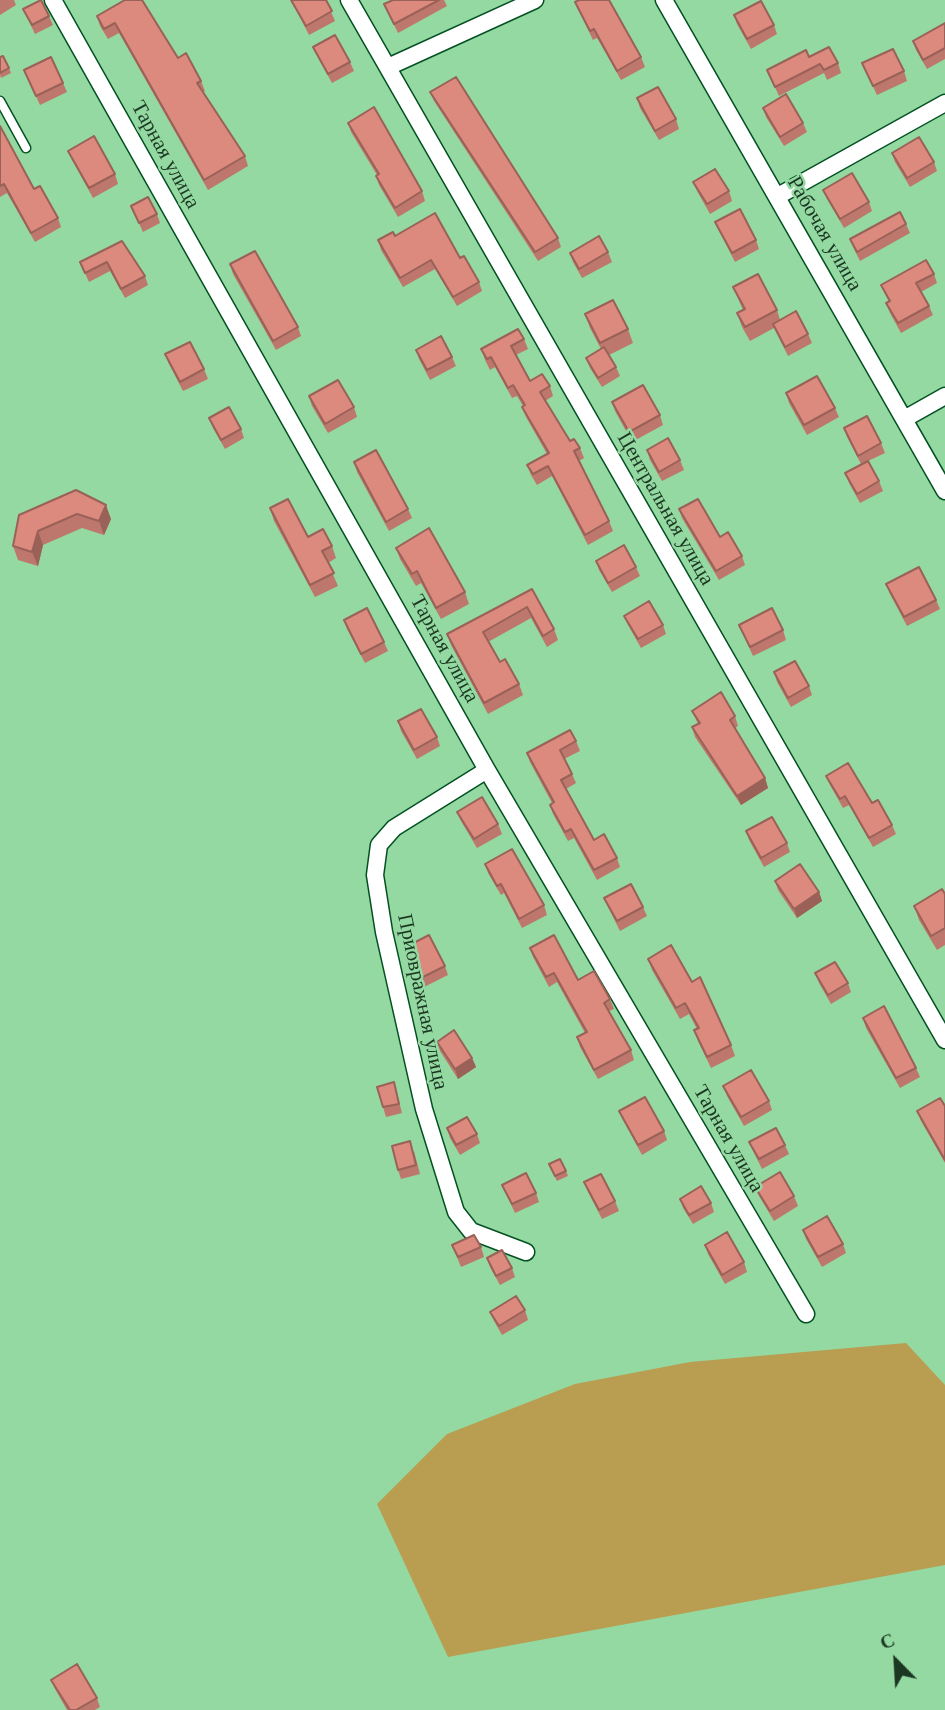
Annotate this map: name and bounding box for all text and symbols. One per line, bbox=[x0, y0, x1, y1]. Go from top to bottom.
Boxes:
street label: Тарная улица bbox=[125, 97, 205, 213]
street label: Рабочая улица bbox=[781, 172, 867, 296]
street label: Центральная улица bbox=[611, 428, 719, 590]
street label: Тарная улица bbox=[404, 591, 484, 707]
street label: Приовражная улица bbox=[391, 912, 453, 1092]
street label: Тарная улица bbox=[687, 1081, 769, 1197]
north arrow bbox=[861, 1626, 931, 1696]
text: С bbox=[877, 1629, 898, 1654]

